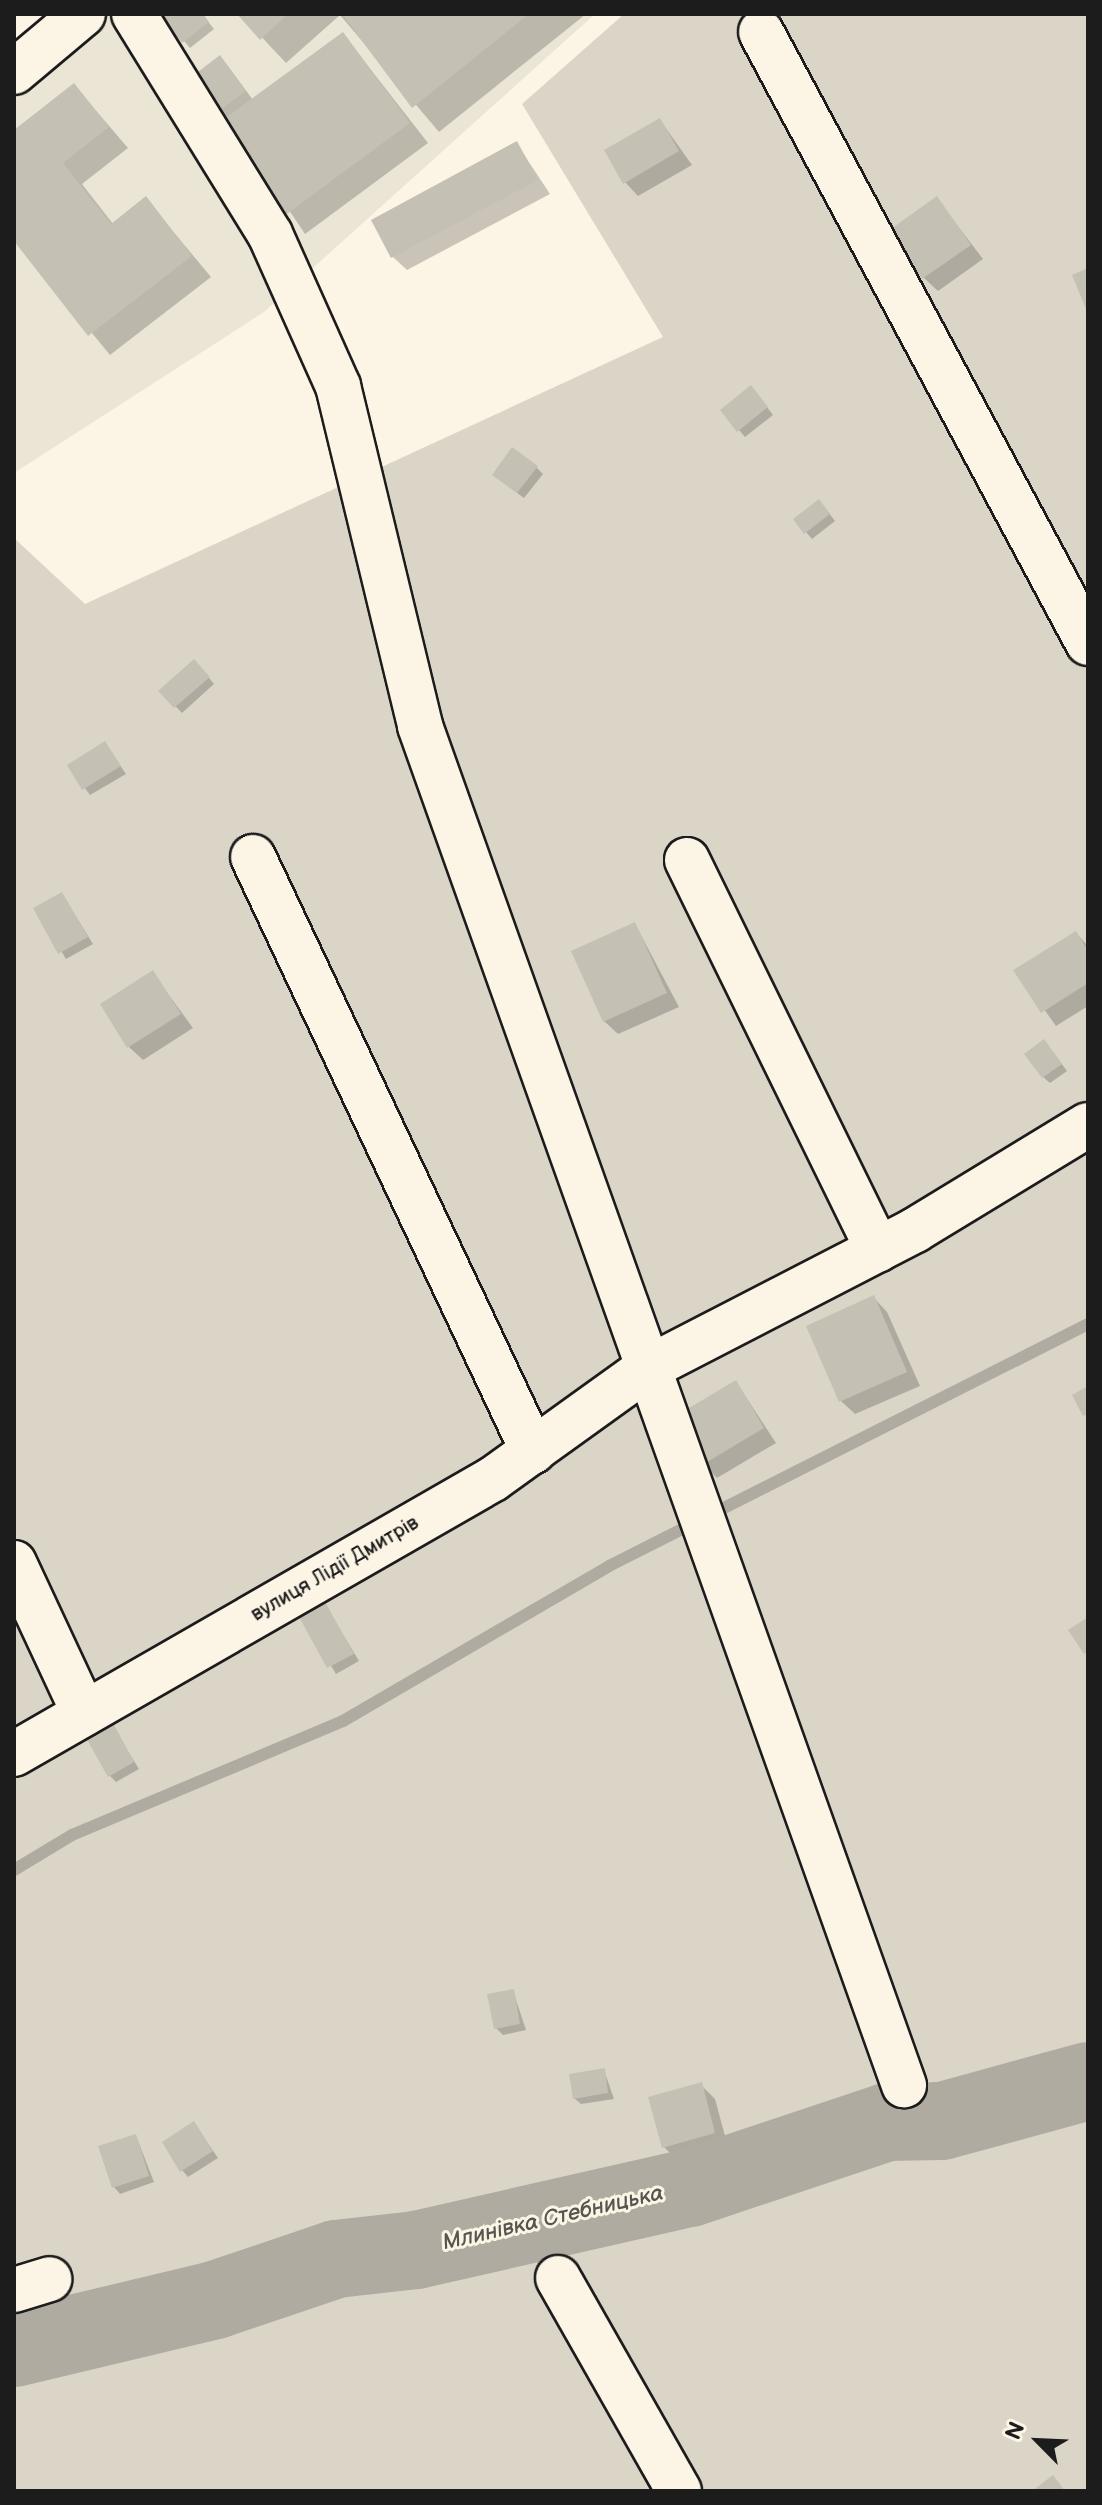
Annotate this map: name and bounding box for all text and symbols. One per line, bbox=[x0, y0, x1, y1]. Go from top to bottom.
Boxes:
street label: вулиця Лідії Дмитрів bbox=[247, 1511, 423, 1627]
water label: Млинівка Стебницька bbox=[440, 2180, 666, 2256]
north arrow bbox=[998, 2401, 1078, 2481]
text: N bbox=[1000, 2418, 1031, 2444]

